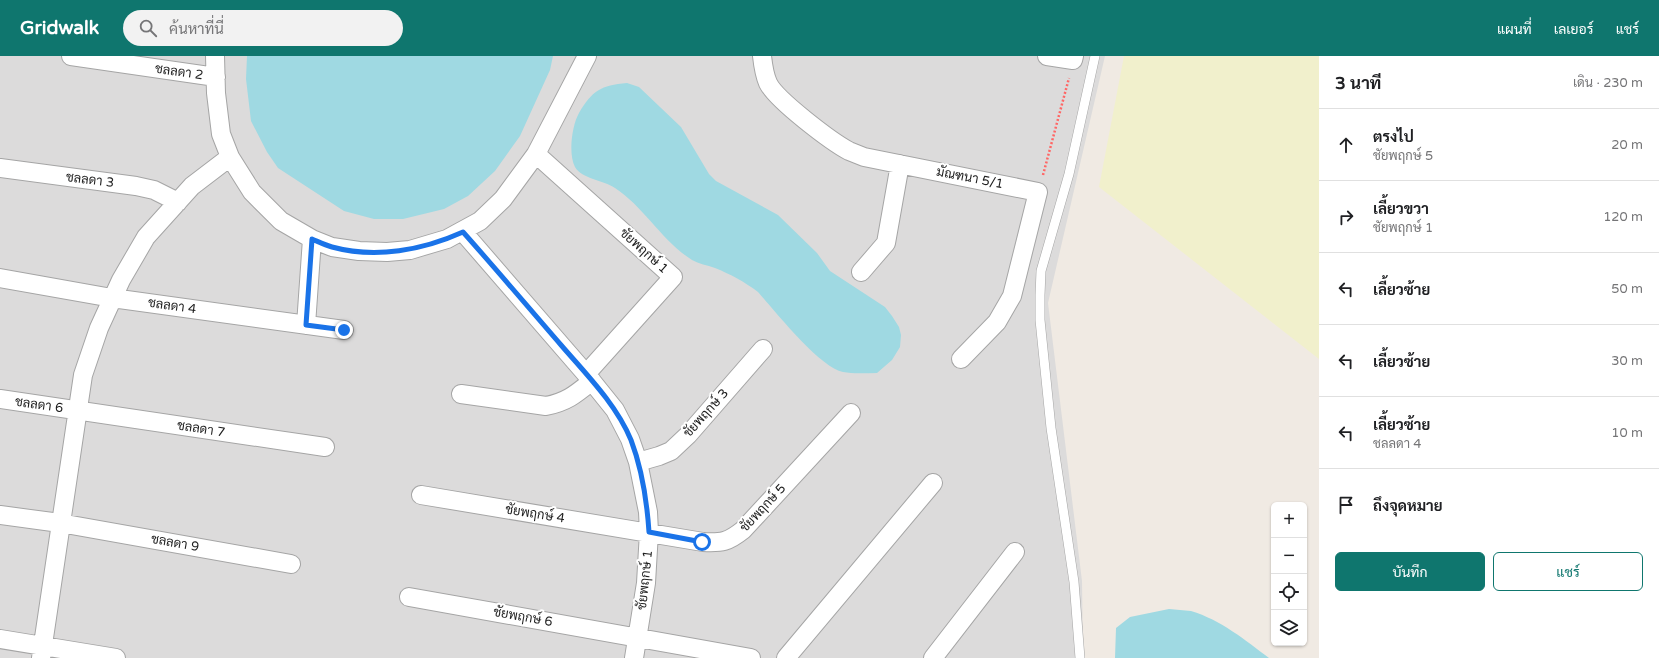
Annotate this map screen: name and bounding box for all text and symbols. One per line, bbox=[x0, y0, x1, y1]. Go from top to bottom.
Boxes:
search box bbox=[123, 10, 403, 46]
text: Gridwalk bbox=[20, 17, 99, 39]
icon: search bbox=[137, 17, 159, 39]
text: ค้นหาที่นี่ bbox=[169, 20, 224, 38]
text: แผนที่ bbox=[1497, 21, 1532, 38]
text: เลเยอร์ bbox=[1554, 21, 1594, 38]
text: แชร์ bbox=[1616, 21, 1639, 38]
street label: ชลลดา 2 bbox=[154, 61, 204, 83]
text: 3 นาที bbox=[1335, 73, 1381, 94]
text: เดิน · 230 m bbox=[1573, 75, 1643, 91]
text: ตรงไป bbox=[1373, 128, 1414, 146]
icon: ahead bbox=[1335, 134, 1357, 156]
text: 20 m bbox=[1611, 137, 1643, 153]
text: ชัยพฤกษ์ 5 bbox=[1373, 148, 1433, 164]
street label: มัณฑนา 5/1 bbox=[935, 164, 1005, 192]
street label: ชลลดา 3 bbox=[65, 169, 115, 191]
text: เลี้ยวขวา bbox=[1373, 200, 1429, 218]
icon: right bbox=[1335, 206, 1357, 228]
text: 120 m bbox=[1603, 209, 1643, 225]
text: ชัยพฤกษ์ 1 bbox=[1373, 220, 1433, 236]
street label: ชัยพฤกษ์ 1 bbox=[616, 223, 673, 277]
icon: left bbox=[1335, 278, 1357, 300]
text: เลี้ยวซ้าย bbox=[1373, 281, 1430, 299]
text: 50 m bbox=[1611, 281, 1643, 297]
street label: ชลลดา 4 bbox=[147, 295, 197, 317]
route end bbox=[335, 321, 353, 339]
icon: left bbox=[1335, 350, 1357, 372]
text: เลี้ยวซ้าย bbox=[1373, 353, 1430, 371]
text: 30 m bbox=[1611, 353, 1643, 369]
street label: ชัยพฤกษ์ 3 bbox=[678, 384, 732, 441]
street label: ชลลดา 6 bbox=[14, 394, 64, 416]
text: เลี้ยวซ้าย bbox=[1373, 416, 1430, 434]
street label: ชลลดา 7 bbox=[176, 417, 226, 441]
icon: left bbox=[1335, 422, 1357, 444]
text: 10 m bbox=[1611, 425, 1643, 441]
text: ชลลดา 4 bbox=[1373, 436, 1422, 452]
street label: ชัยพฤกษ์ 5 bbox=[735, 479, 789, 535]
icon: arrive bbox=[1335, 494, 1357, 516]
text: ถึงจุดหมาย bbox=[1373, 497, 1443, 515]
street label: ชัยพฤกษ์ 4 bbox=[504, 499, 566, 527]
map controls bbox=[1271, 502, 1307, 646]
button: + bbox=[1271, 502, 1307, 538]
street label: ชลลดา 9 bbox=[150, 531, 200, 555]
route start bbox=[693, 533, 711, 551]
button: − bbox=[1271, 538, 1307, 574]
street label: ชัยพฤกษ์ 1 bbox=[632, 549, 656, 611]
button: บันทึก bbox=[1335, 552, 1485, 591]
button: แชร์ bbox=[1493, 552, 1643, 591]
button: locate bbox=[1271, 574, 1307, 610]
street label: ชัยพฤกษ์ 6 bbox=[492, 602, 554, 630]
button: layers bbox=[1271, 610, 1307, 646]

